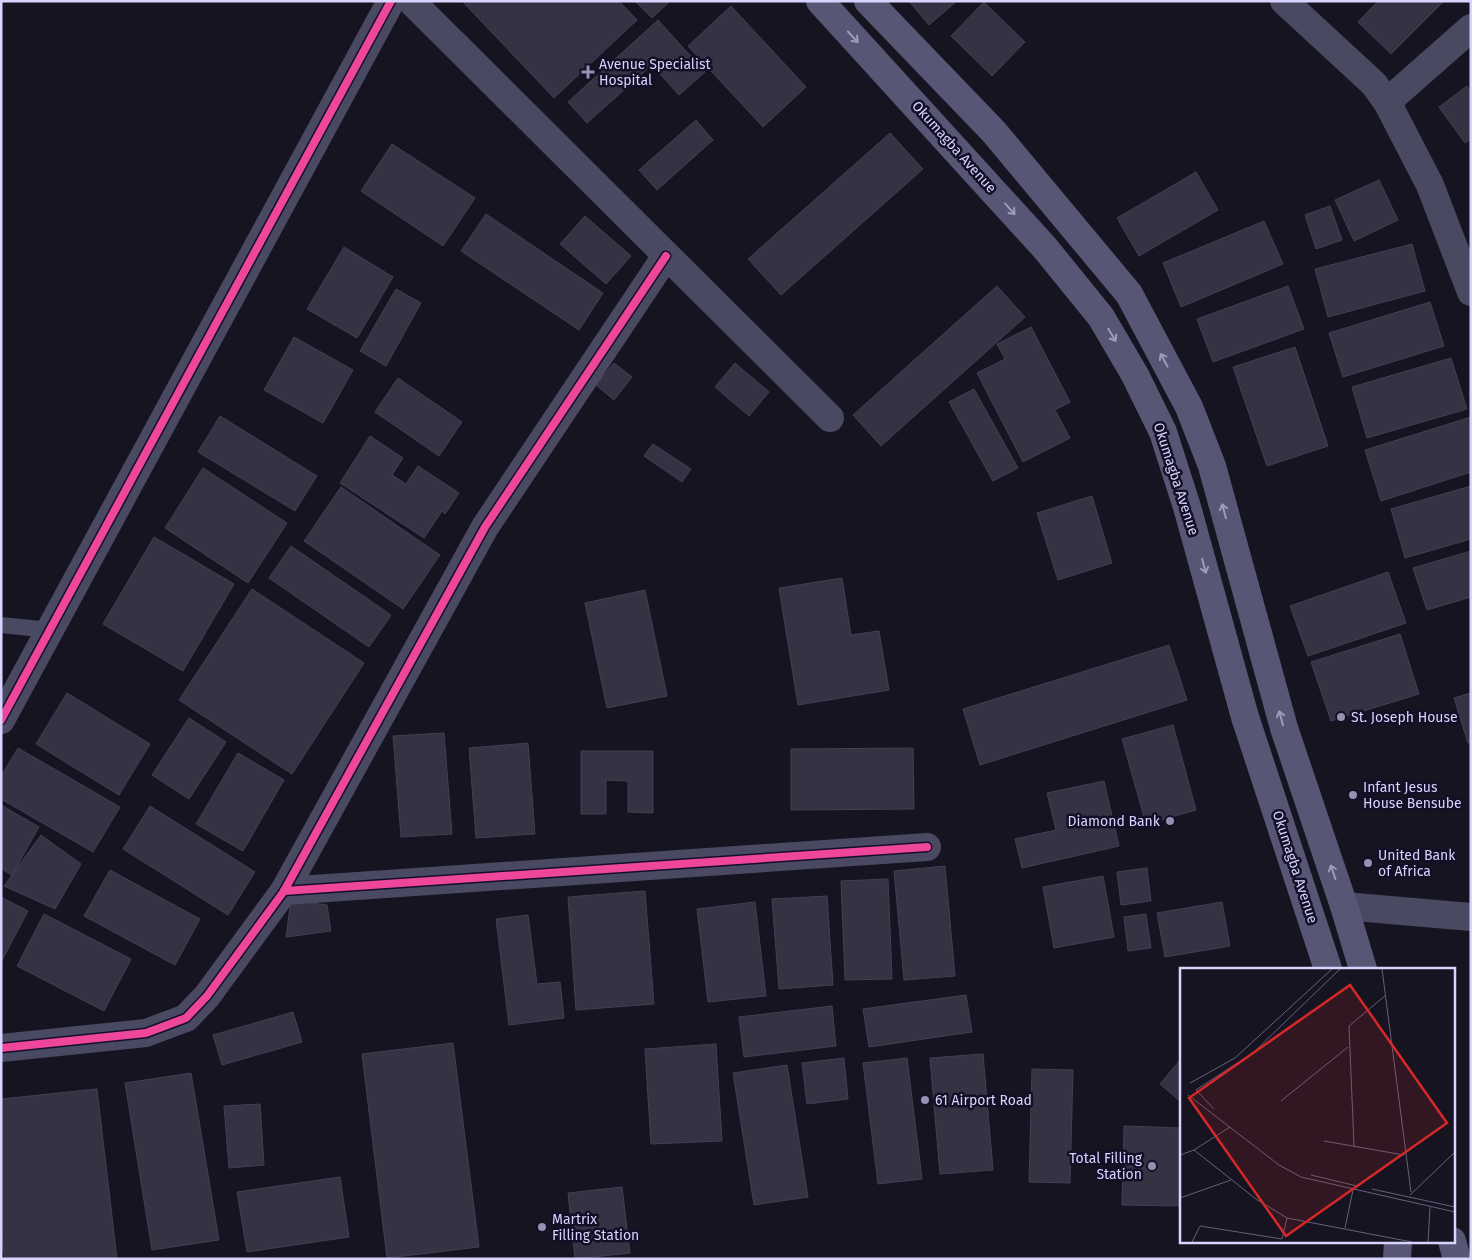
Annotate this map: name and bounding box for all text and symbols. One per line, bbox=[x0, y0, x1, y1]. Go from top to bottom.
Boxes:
one-way arrow bbox=[847, 31, 859, 44]
place label: Avenue Specialist Hospital bbox=[599, 56, 711, 89]
marker: Avenue Specialist Hospital bbox=[581, 65, 595, 79]
street label: Okumagba Avenue bbox=[908, 98, 1000, 196]
one-way arrow bbox=[1004, 202, 1016, 215]
one-way arrow bbox=[1107, 328, 1117, 342]
one-way arrow bbox=[1159, 353, 1169, 368]
street label: Okumagba Avenue bbox=[1150, 420, 1202, 538]
one-way arrow bbox=[1219, 503, 1228, 519]
one-way arrow bbox=[1199, 558, 1209, 574]
place label: St. Joseph House bbox=[1351, 709, 1458, 726]
one-way arrow bbox=[1276, 710, 1286, 726]
marker: St. Joseph House bbox=[1335, 711, 1347, 723]
place label: Infant Jesus House Bensube bbox=[1363, 779, 1462, 812]
marker: Infant Jesus House Bensube bbox=[1347, 789, 1359, 801]
street label: Okumagba Avenue bbox=[1269, 808, 1321, 926]
place label: Diamond Bank bbox=[1067, 813, 1161, 830]
marker: Diamond Bank bbox=[1164, 815, 1176, 827]
place label: United Bank of Africa bbox=[1378, 847, 1456, 880]
marker: United Bank of Africa bbox=[1362, 857, 1374, 869]
one-way arrow bbox=[1328, 865, 1337, 880]
inset map bbox=[1180, 968, 1454, 1242]
place label: 61 Airport Road bbox=[935, 1092, 1032, 1109]
marker: 61 Airport Road bbox=[919, 1094, 931, 1106]
place label: Total Filling Station bbox=[1069, 1150, 1143, 1183]
marker: Total Filling Station bbox=[1146, 1160, 1158, 1172]
place label: Martrix Filling Station bbox=[552, 1211, 639, 1244]
marker: Martrix Filling Station bbox=[536, 1221, 548, 1233]

